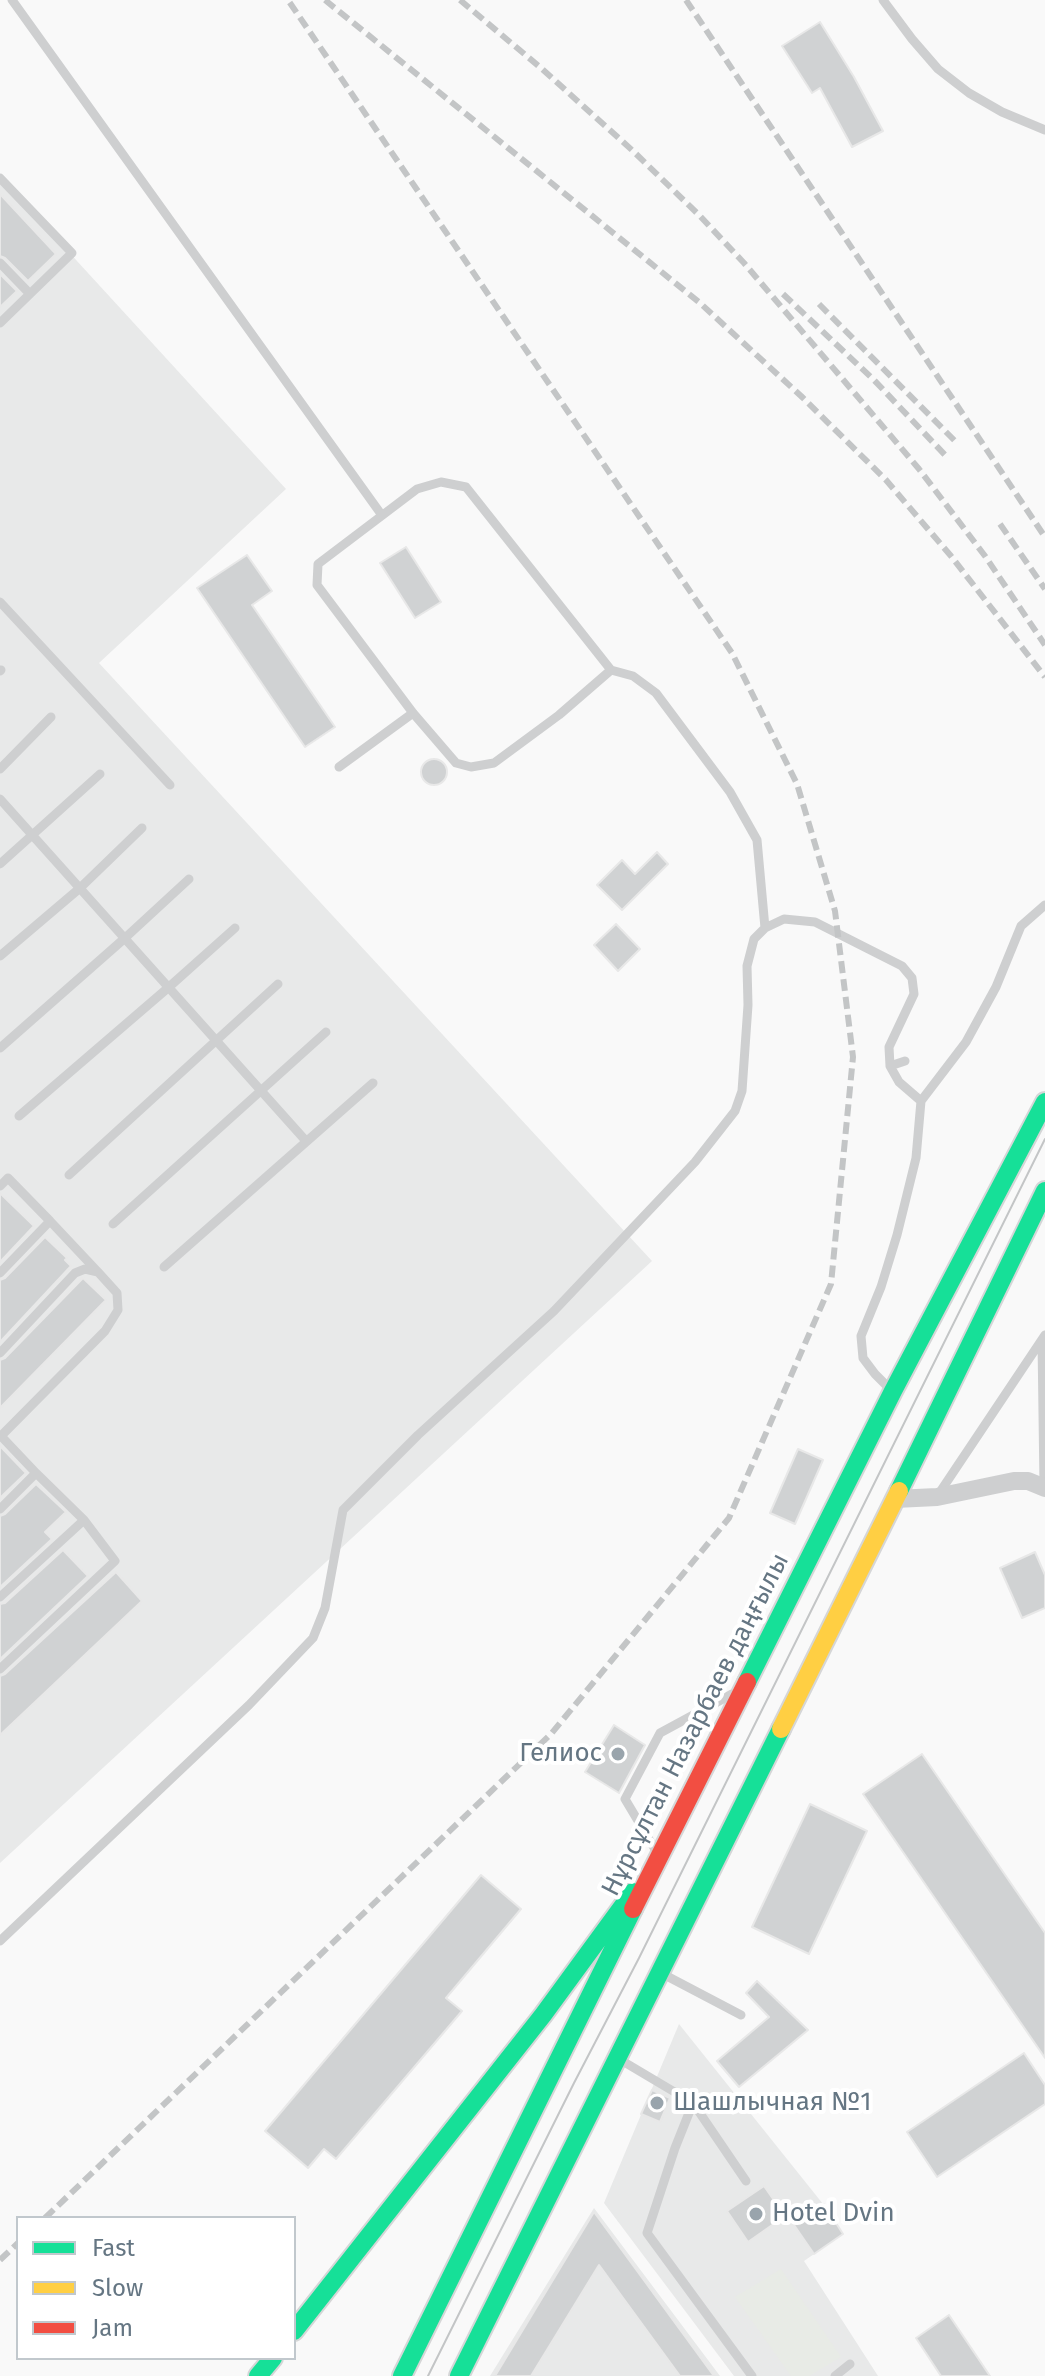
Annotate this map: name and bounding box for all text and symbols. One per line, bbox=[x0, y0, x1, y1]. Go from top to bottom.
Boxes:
street label: Нұрсұлтан Назарбаев даңғылы bbox=[596, 1548, 796, 1902]
place label: Гелиос bbox=[519, 1738, 602, 1770]
marker: Гелиос bbox=[609, 1745, 627, 1763]
place label: Шашлычная №1 bbox=[673, 2087, 872, 2119]
marker: Шашлычная №1 bbox=[648, 2094, 666, 2112]
place label: Hotel Dvin bbox=[772, 2198, 895, 2230]
marker: Hotel Dvin bbox=[747, 2205, 765, 2223]
legend bbox=[16, 2216, 296, 2360]
text: Fast bbox=[92, 2234, 135, 2262]
text: Slow bbox=[92, 2274, 143, 2302]
text: Jam bbox=[92, 2314, 133, 2342]

